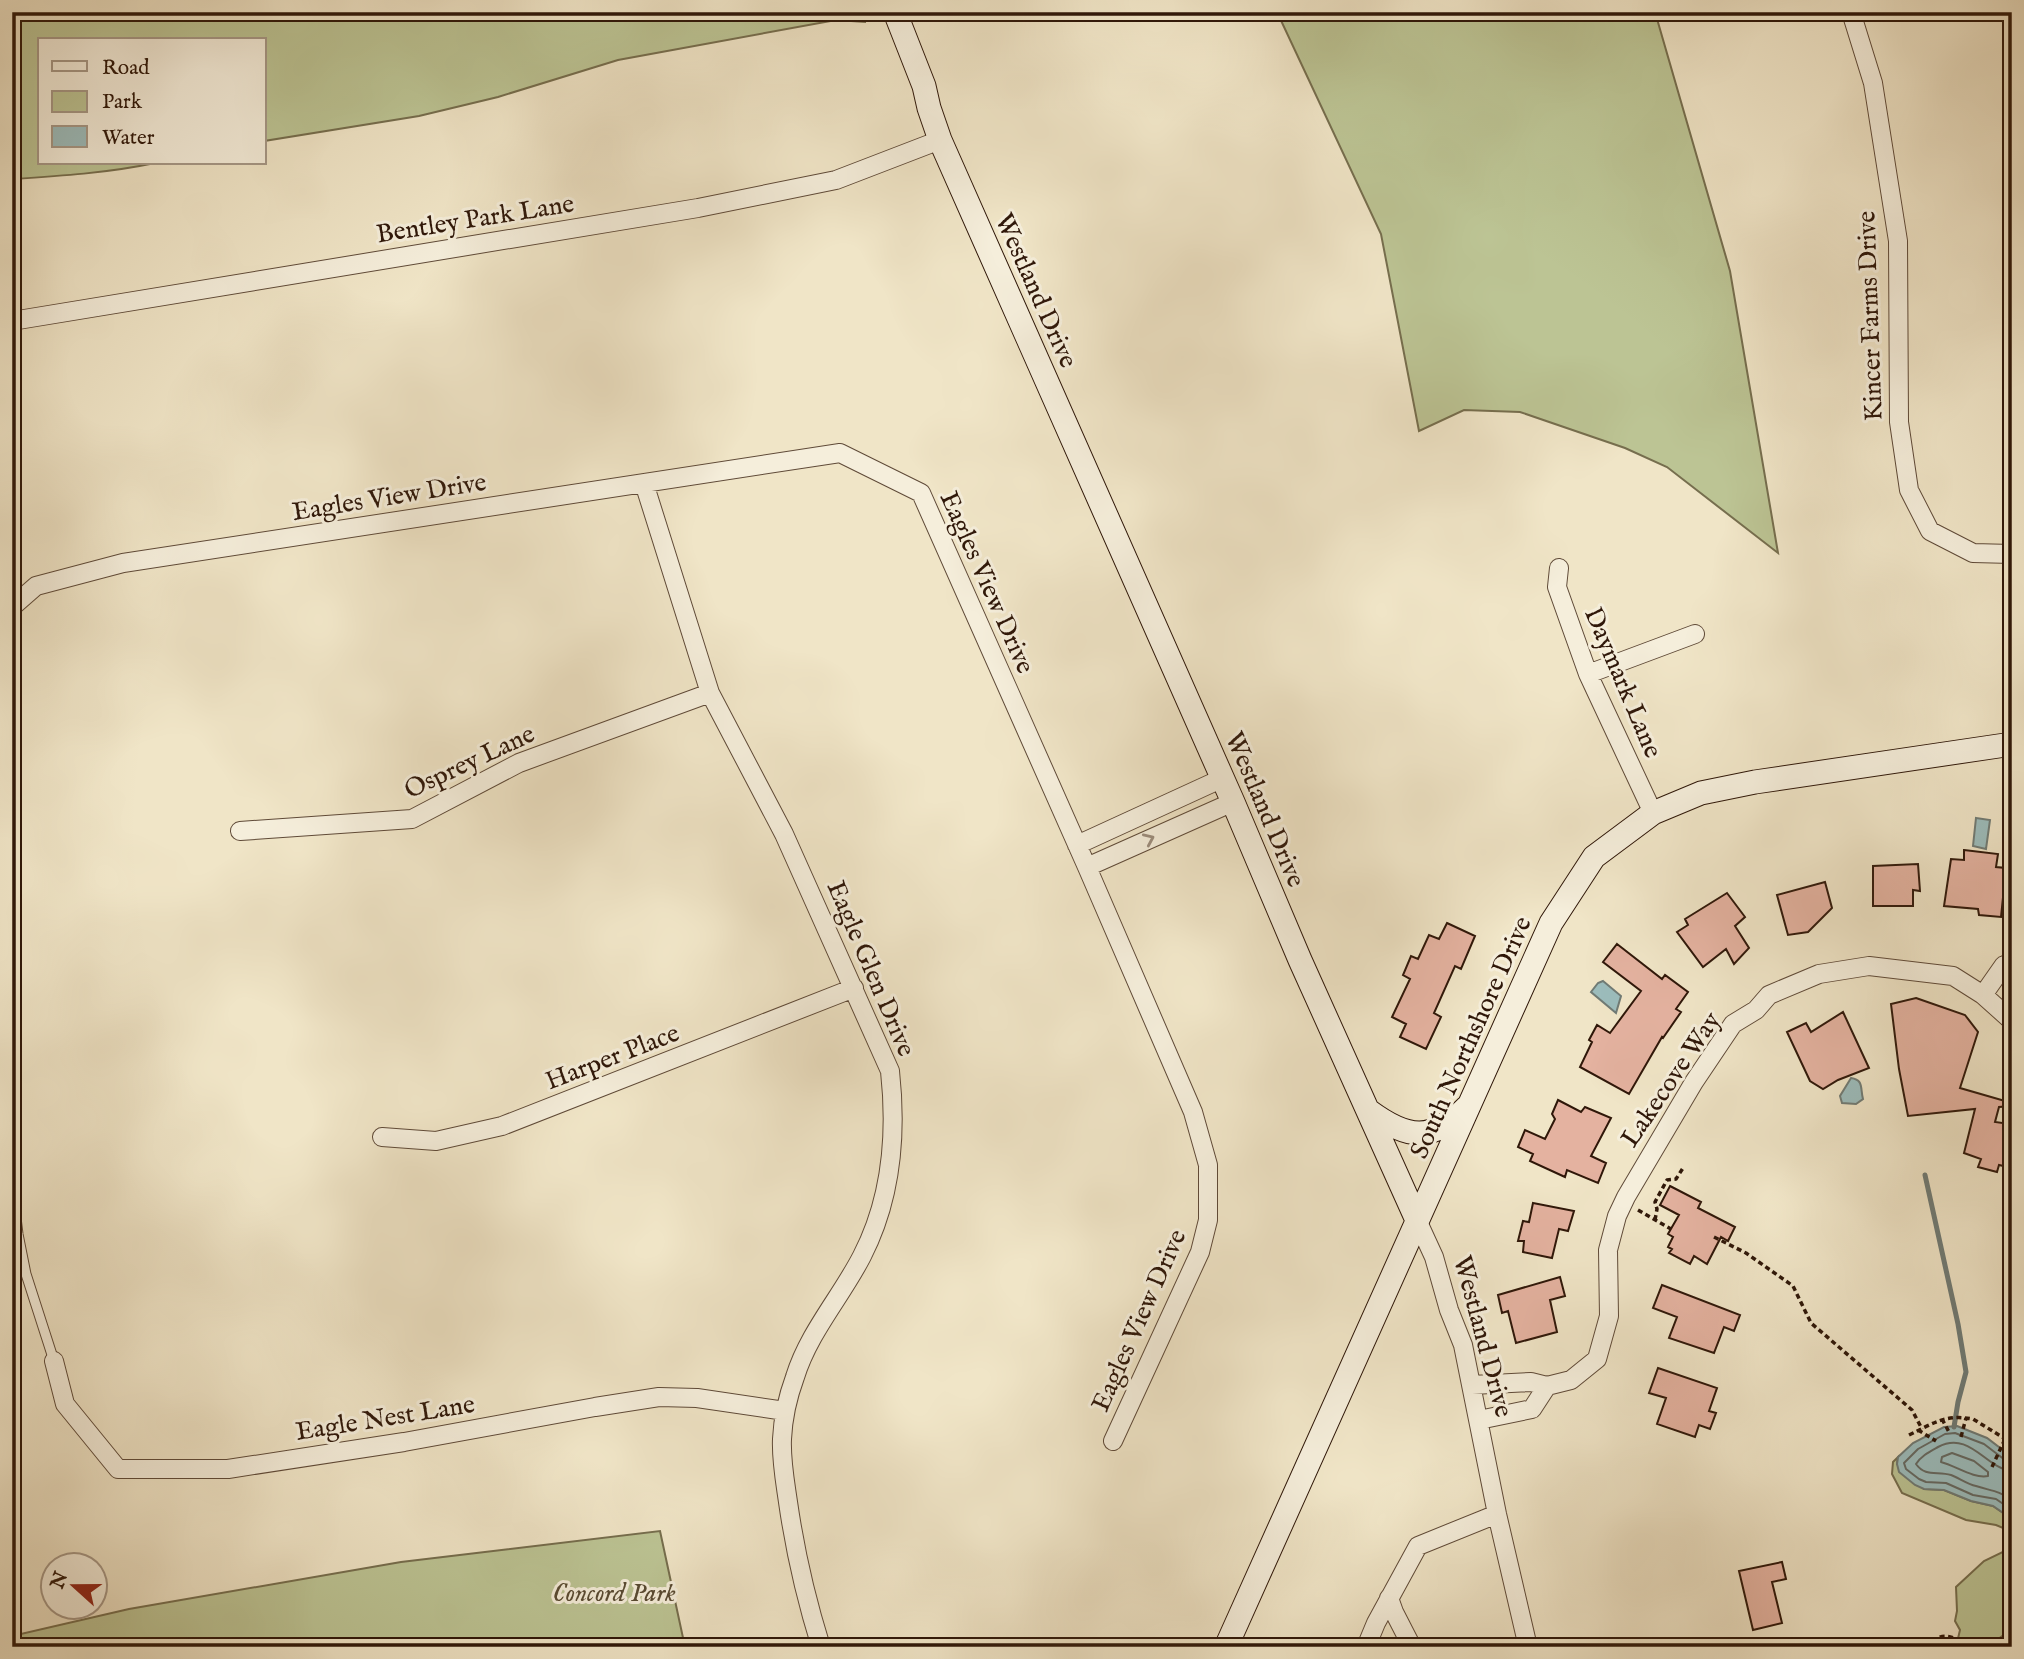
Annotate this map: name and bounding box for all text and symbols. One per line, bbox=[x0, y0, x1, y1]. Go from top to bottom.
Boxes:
legend bbox=[38, 38, 266, 164]
text: Road bbox=[102, 55, 150, 82]
text: Park bbox=[102, 89, 143, 116]
text: Water bbox=[102, 125, 155, 152]
street label: Bentley Park Lane bbox=[374, 188, 577, 251]
street label: Westland Drive bbox=[987, 208, 1084, 373]
street label: Kincer Farms Drive bbox=[1850, 210, 1891, 422]
street label: Eagles View Drive bbox=[290, 466, 489, 529]
street label: Eagles View Drive bbox=[932, 486, 1042, 679]
street label: Daymark Lane bbox=[1576, 602, 1669, 763]
street label: Osprey Lane bbox=[399, 718, 540, 807]
street label: Westland Drive bbox=[1217, 727, 1312, 892]
one-way arrow bbox=[1142, 833, 1154, 847]
street label: Eagle Glen Drive bbox=[819, 876, 922, 1061]
street label: South Northshore Drive bbox=[1403, 911, 1540, 1164]
street label: Lakecove Way bbox=[1614, 1006, 1729, 1154]
street label: Harper Place bbox=[541, 1017, 684, 1098]
street label: Eagles View Drive bbox=[1084, 1224, 1194, 1417]
street label: Westland Drive bbox=[1445, 1252, 1520, 1421]
street label: Eagle Nest Lane bbox=[293, 1388, 477, 1449]
north arrow bbox=[38, 1550, 108, 1620]
text: N bbox=[45, 1568, 74, 1594]
park label: Concord Park bbox=[552, 1577, 676, 1610]

